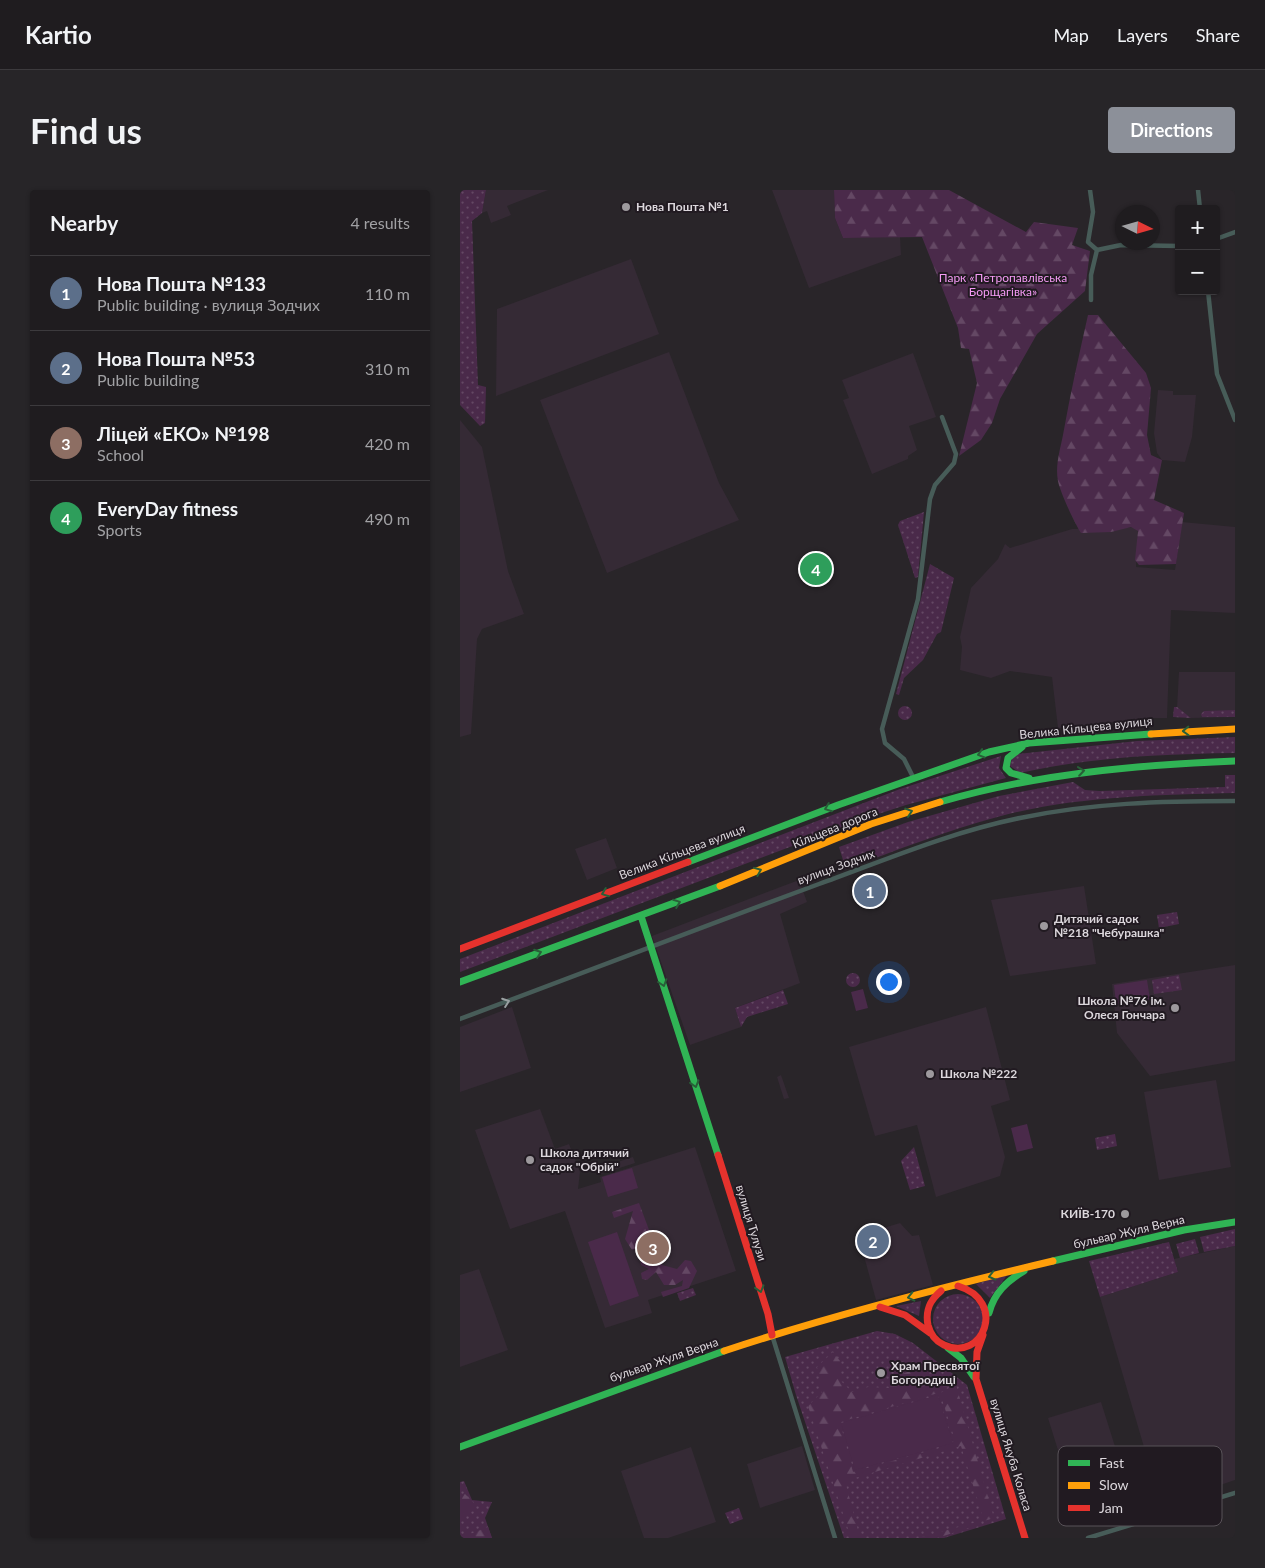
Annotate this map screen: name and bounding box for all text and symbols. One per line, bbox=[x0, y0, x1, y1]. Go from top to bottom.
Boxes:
text: Kartio bbox=[25, 20, 92, 49]
text: Map bbox=[1053, 24, 1089, 46]
text: Layers bbox=[1117, 24, 1168, 46]
text: Share bbox=[1196, 24, 1240, 46]
button: Directions bbox=[1108, 107, 1235, 153]
text: Find us bbox=[30, 109, 142, 151]
place label: Нова Пошта №1 bbox=[636, 199, 729, 214]
marker: Нова Пошта №1 bbox=[620, 201, 632, 213]
north arrow bbox=[1115, 205, 1160, 250]
map controls bbox=[1175, 205, 1220, 295]
button: + bbox=[1175, 205, 1220, 250]
text: Nearby bbox=[50, 210, 118, 235]
text: 4 results bbox=[350, 213, 410, 232]
button: − bbox=[1175, 250, 1220, 295]
park label: Парк «Петропавлівська Борщагівка» bbox=[939, 270, 1067, 299]
text: Нова Пошта №133 bbox=[97, 272, 266, 295]
text: 1 bbox=[61, 284, 71, 303]
text: 110 m bbox=[365, 284, 410, 303]
text: Public building · вулиця Зодчих bbox=[97, 295, 320, 314]
text: Нова Пошта №53 bbox=[97, 347, 255, 370]
text: 2 bbox=[61, 359, 71, 378]
text: 310 m bbox=[365, 359, 410, 378]
text: Public building bbox=[97, 370, 199, 389]
text: Ліцей «ЕКО» №198 bbox=[97, 422, 270, 445]
text: 3 bbox=[61, 434, 71, 453]
text: 420 m bbox=[365, 434, 410, 453]
text: School bbox=[97, 445, 144, 464]
text: EveryDay fitness bbox=[97, 497, 238, 520]
text: 4 bbox=[61, 509, 71, 528]
text: 490 m bbox=[365, 509, 410, 528]
text: Sports bbox=[97, 520, 142, 539]
pin: 4 bbox=[800, 550, 832, 588]
street label: Велика Кільцева вулиця bbox=[1019, 713, 1153, 742]
one-way arrow bbox=[1182, 726, 1190, 736]
one-way arrow bbox=[977, 749, 986, 759]
one-way arrow bbox=[1077, 767, 1086, 777]
one-way arrow bbox=[824, 802, 833, 813]
street label: Кільцева дорога bbox=[790, 804, 880, 851]
one-way arrow bbox=[904, 808, 913, 818]
street label: Велика Кільцева вулиця bbox=[617, 821, 747, 883]
street label: вулиця Зодчих bbox=[795, 846, 877, 887]
one-way arrow bbox=[753, 867, 762, 877]
pin: 1 bbox=[854, 872, 886, 910]
one-way arrow bbox=[602, 887, 610, 897]
one-way arrow bbox=[672, 899, 680, 909]
place label: Дитячий садок №218 "Чебурашка" bbox=[1054, 911, 1164, 940]
marker: Дитячий садок №218 "Чебурашка" bbox=[1038, 920, 1050, 932]
one-way arrow bbox=[534, 949, 542, 959]
your location bbox=[876, 969, 902, 995]
one-way arrow bbox=[657, 978, 667, 987]
place label: Школа №76 ім. Олеся Гончара bbox=[1077, 993, 1165, 1022]
one-way arrow bbox=[501, 998, 509, 1008]
marker: Школа №76 ім. Олеся Гончара bbox=[1169, 1002, 1181, 1014]
place label: Школа №222 bbox=[940, 1066, 1017, 1081]
marker: Школа №222 bbox=[924, 1068, 936, 1080]
one-way arrow bbox=[690, 1079, 700, 1087]
place label: Школа дитячий садок "Обрій" bbox=[540, 1145, 629, 1174]
marker: Школа дитячий садок "Обрій" bbox=[524, 1154, 536, 1166]
street label: вулиця Тулузи bbox=[733, 1183, 770, 1263]
place label: КИЇВ-170 bbox=[1061, 1206, 1115, 1221]
marker: КИЇВ-170 bbox=[1119, 1208, 1131, 1220]
street label: бульвар Жуля Верна bbox=[1072, 1211, 1186, 1252]
pin: 2 bbox=[857, 1222, 889, 1260]
pin: 3 bbox=[637, 1229, 669, 1267]
one-way arrow bbox=[987, 1270, 996, 1281]
one-way arrow bbox=[754, 1284, 764, 1292]
one-way arrow bbox=[906, 1291, 915, 1302]
street label: бульвар Жуля Верна bbox=[608, 1334, 720, 1385]
place label: Храм Пресвятої Богородиці bbox=[891, 1358, 980, 1387]
marker: Храм Пресвятої Богородиці bbox=[875, 1367, 887, 1379]
street label: вулиця Якуба Коласа bbox=[987, 1397, 1036, 1513]
legend bbox=[1058, 1446, 1222, 1526]
text: Fast bbox=[1099, 1454, 1124, 1471]
text: Slow bbox=[1099, 1476, 1129, 1493]
text: Jam bbox=[1099, 1499, 1123, 1516]

